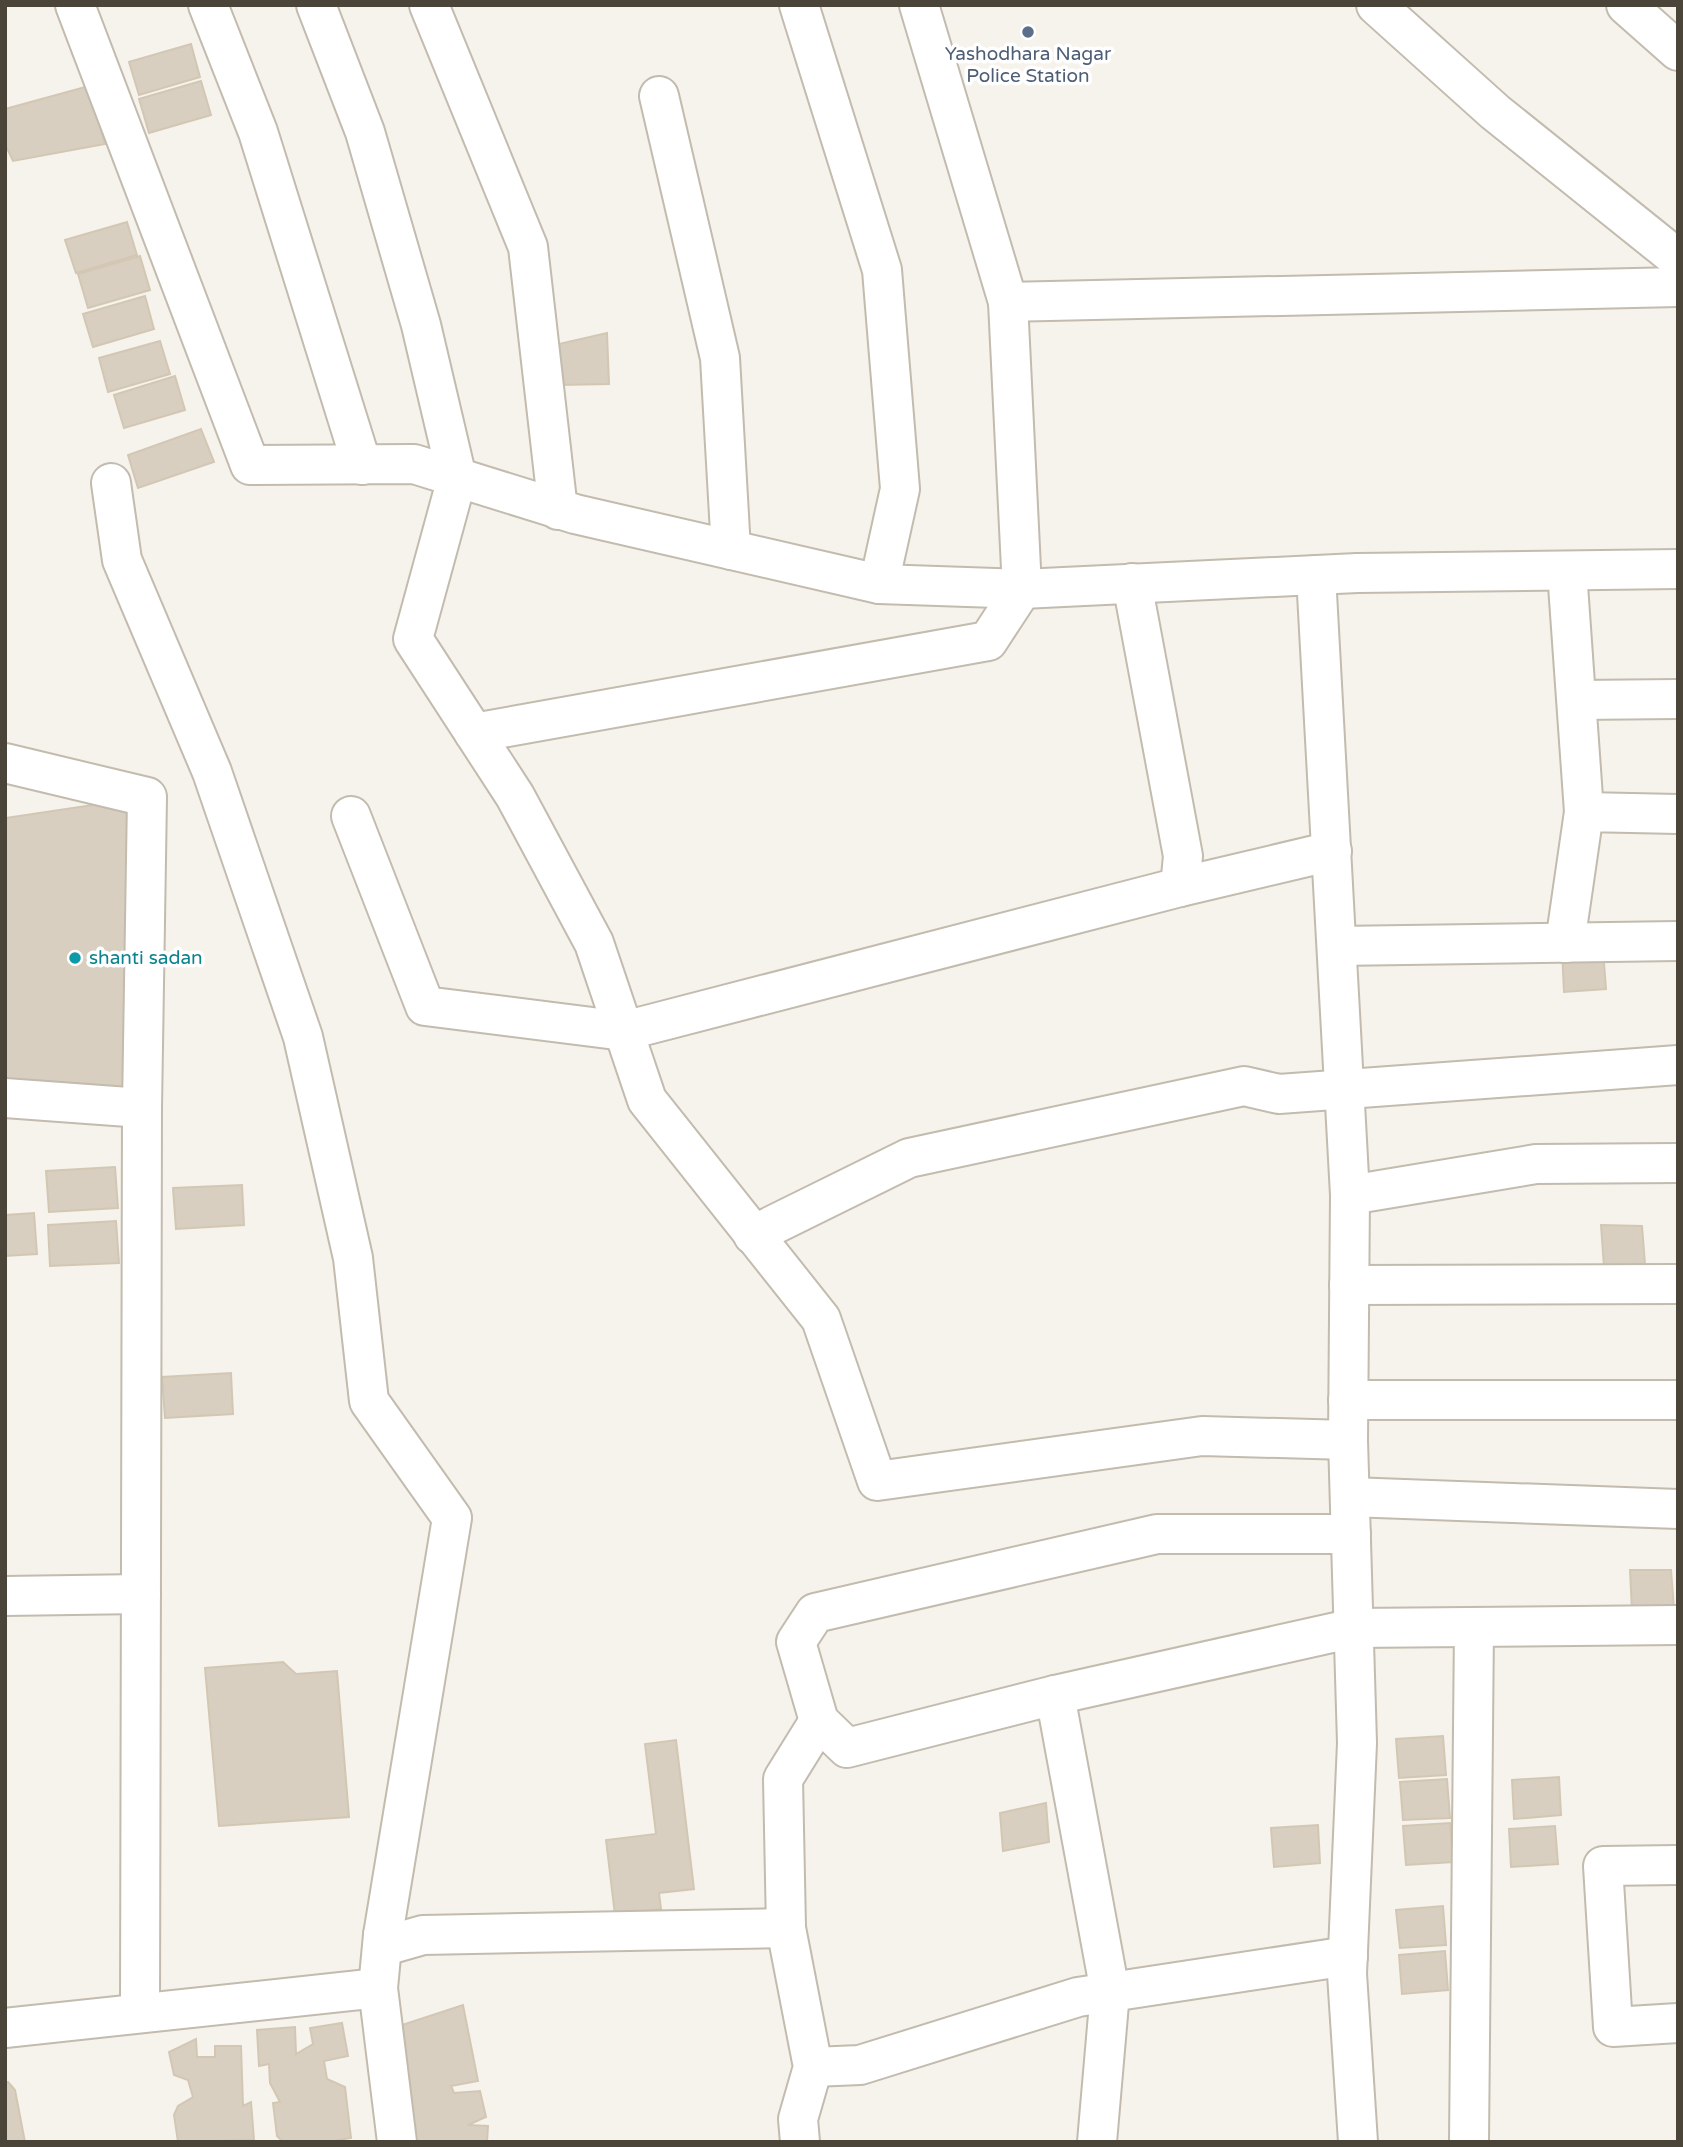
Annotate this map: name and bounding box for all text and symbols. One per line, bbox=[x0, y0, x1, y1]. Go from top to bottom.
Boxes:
marker: Yashodhara Nagar Police Station bbox=[1020, 24, 1036, 40]
place label: Yashodhara Nagar Police Station bbox=[945, 43, 1112, 87]
place label: shanti sadan bbox=[89, 947, 203, 969]
marker: shanti sadan bbox=[67, 950, 83, 966]

